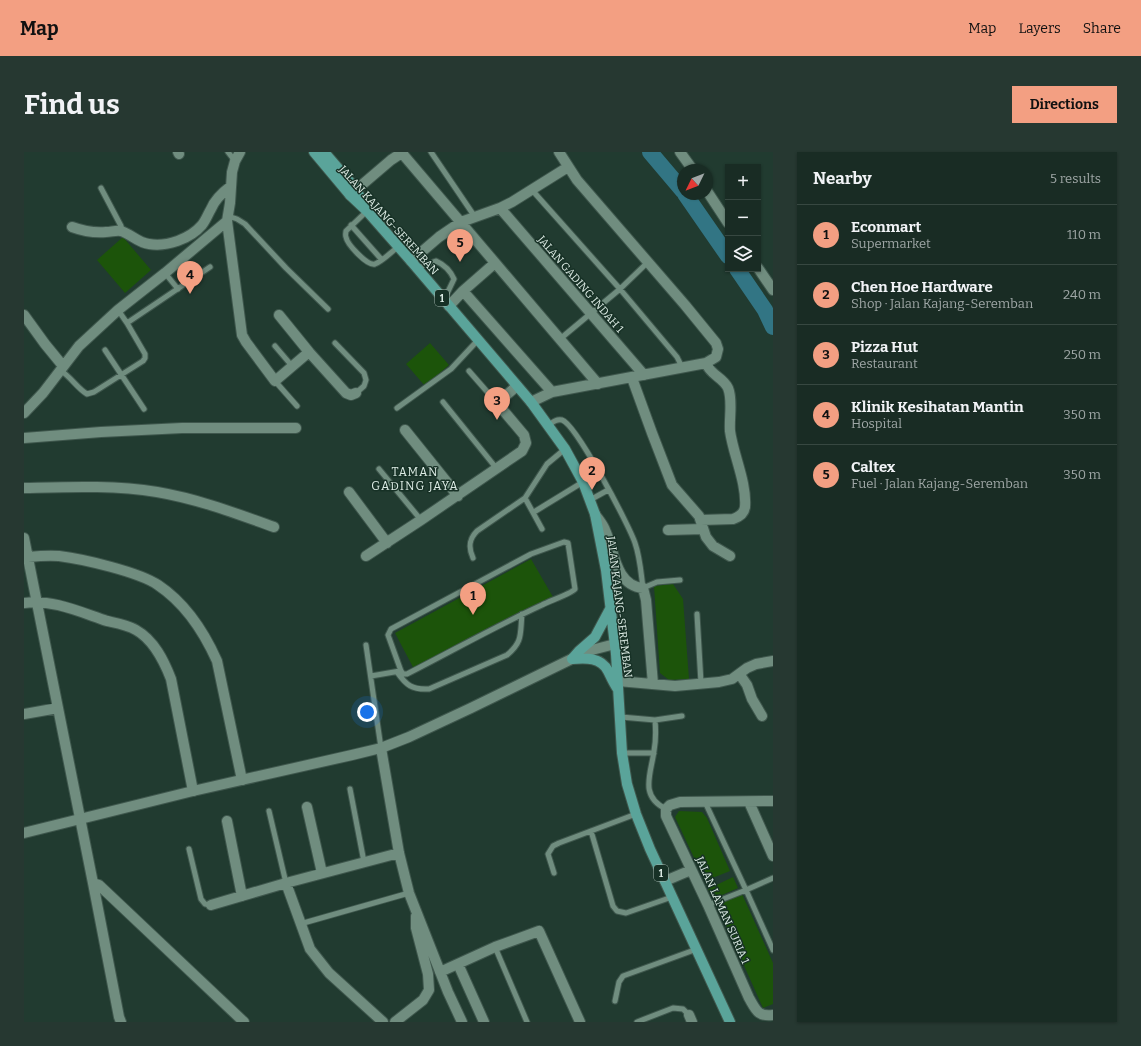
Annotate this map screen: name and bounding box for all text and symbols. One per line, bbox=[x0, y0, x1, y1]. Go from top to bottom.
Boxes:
text: Map bbox=[20, 17, 59, 40]
text: Map bbox=[968, 20, 996, 37]
text: Layers bbox=[1018, 20, 1061, 37]
text: Share bbox=[1083, 20, 1121, 37]
button: Directions bbox=[1012, 86, 1117, 123]
text: Find us bbox=[24, 88, 120, 121]
street label: JALAN KAJANG-SEREMBAN bbox=[335, 162, 441, 278]
north arrow bbox=[677, 164, 713, 200]
map controls bbox=[725, 164, 761, 272]
button: + bbox=[725, 164, 761, 200]
text: Nearby bbox=[813, 168, 872, 189]
text: 5 results bbox=[1050, 171, 1101, 186]
button: − bbox=[725, 200, 761, 236]
text: Econmart bbox=[851, 218, 921, 236]
text: 1 bbox=[823, 227, 829, 242]
text: 110 m bbox=[1067, 227, 1101, 242]
pin: 5 bbox=[447, 229, 473, 262]
street label: JALAN GADING INDAH 1 bbox=[534, 232, 627, 336]
button: layers bbox=[725, 236, 761, 272]
text: Supermarket bbox=[851, 236, 931, 251]
pin: 4 bbox=[177, 261, 203, 294]
text: Chen Hoe Hardware bbox=[851, 278, 993, 296]
text: 2 bbox=[822, 287, 830, 302]
text: 240 m bbox=[1063, 287, 1101, 302]
road number: 1 bbox=[435, 290, 449, 306]
text: Shop · Jalan Kajang-Seremban bbox=[851, 296, 1033, 311]
text: Pizza Hut bbox=[851, 338, 918, 356]
text: 3 bbox=[822, 347, 830, 362]
text: 250 m bbox=[1064, 347, 1101, 362]
text: Restaurant bbox=[851, 356, 918, 371]
pin: 3 bbox=[484, 387, 510, 420]
text: Klinik Kesihatan Mantin bbox=[851, 398, 1024, 416]
text: 4 bbox=[822, 407, 830, 422]
text: 350 m bbox=[1063, 407, 1101, 422]
text: Hospital bbox=[851, 416, 902, 431]
pin: 2 bbox=[579, 457, 605, 490]
text: Caltex bbox=[851, 458, 895, 476]
district label: TAMAN GADING JAYA bbox=[371, 465, 459, 493]
text: 5 bbox=[822, 467, 830, 482]
text: 350 m bbox=[1063, 467, 1101, 482]
text: Fuel · Jalan Kajang-Seremban bbox=[851, 476, 1028, 491]
street label: JALAN KAJANG-SEREMBAN bbox=[604, 535, 635, 679]
pin: 1 bbox=[460, 582, 486, 615]
your location bbox=[357, 702, 377, 722]
street label: JALAN LAMAN SURIA 1 bbox=[693, 854, 752, 966]
road number: 1 bbox=[654, 865, 668, 881]

